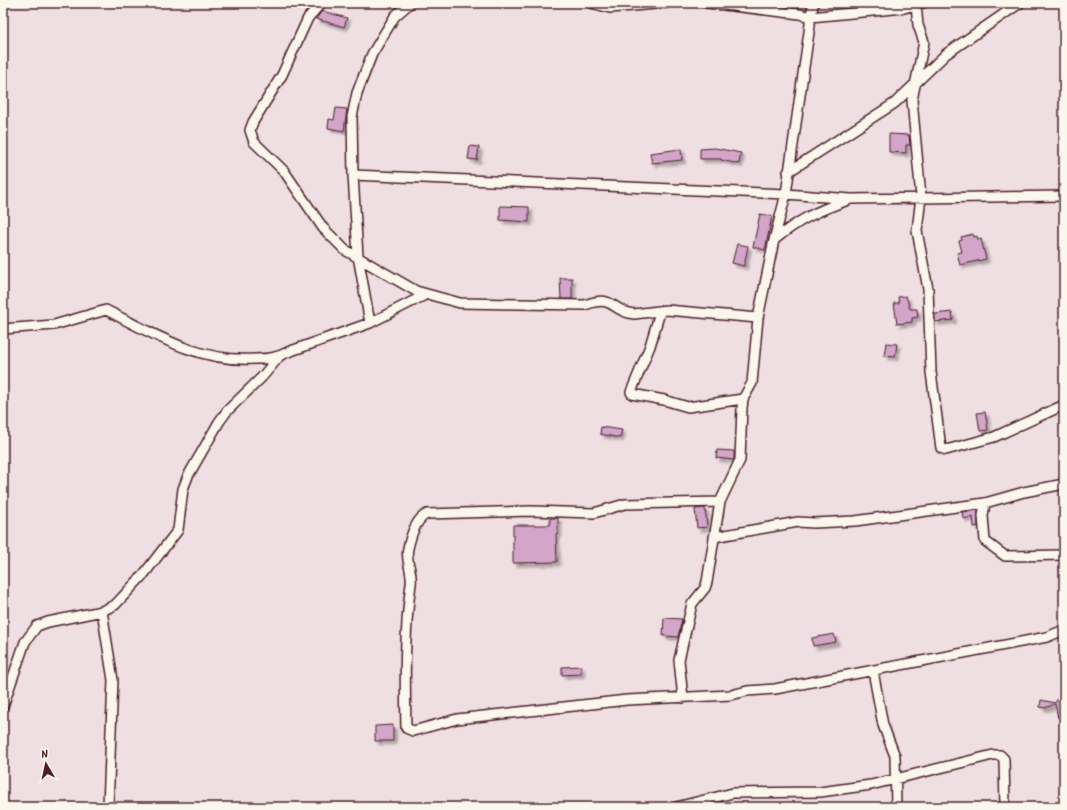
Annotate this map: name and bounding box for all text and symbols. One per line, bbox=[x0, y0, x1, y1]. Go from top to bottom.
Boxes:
north arrow bbox=[26, 744, 66, 784]
text: N bbox=[40, 746, 49, 765]

